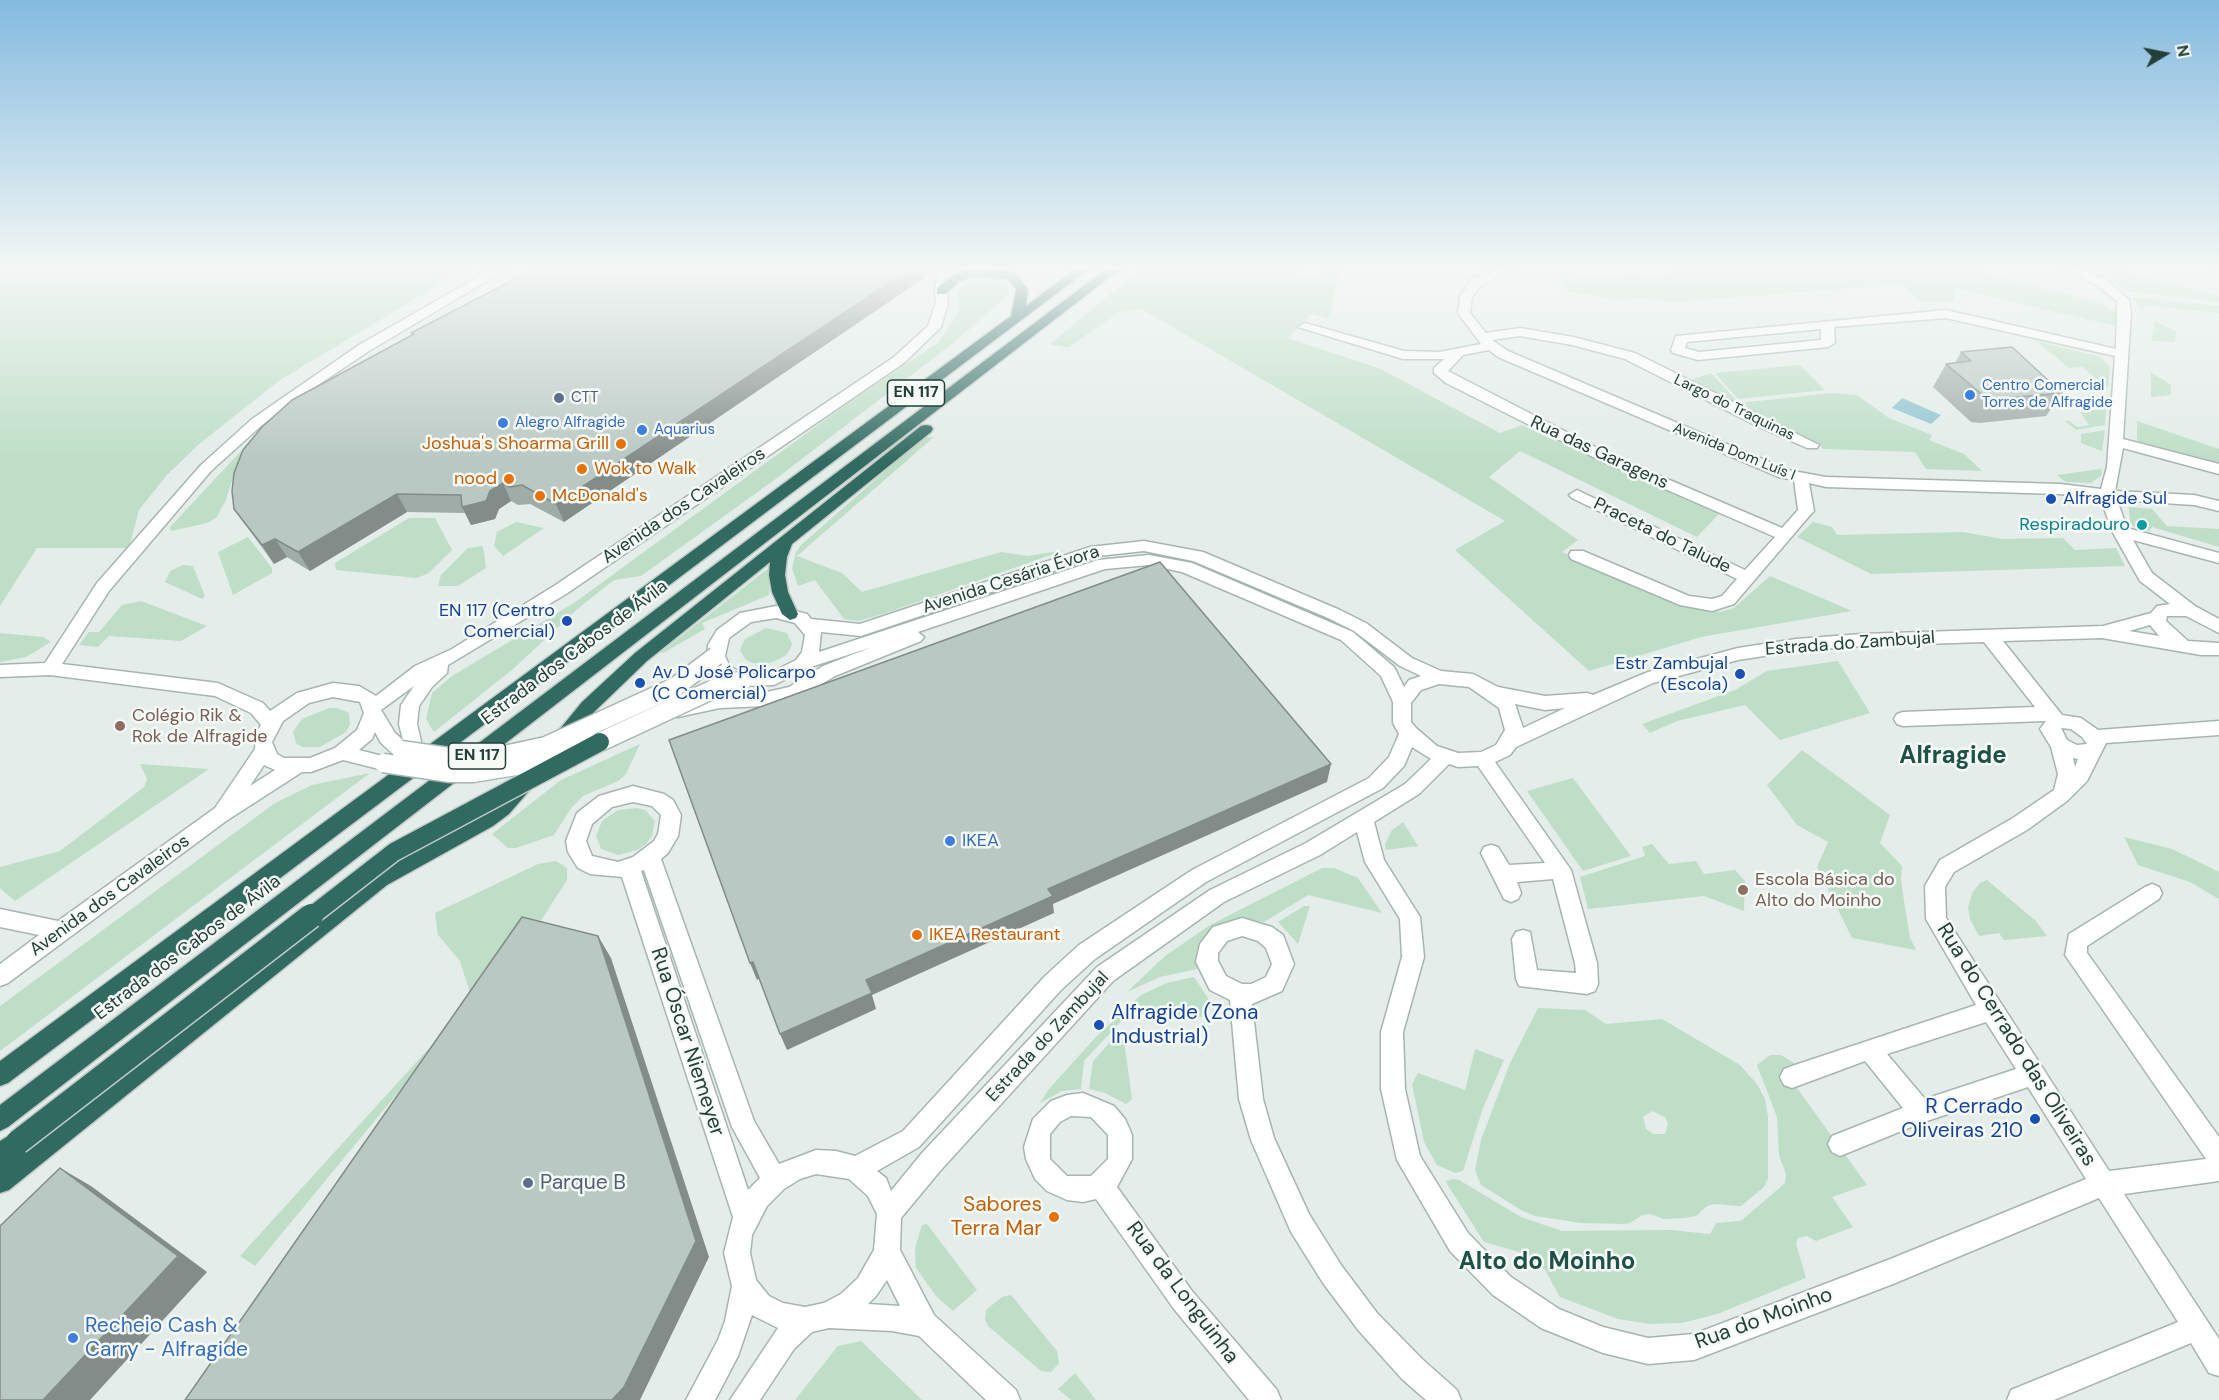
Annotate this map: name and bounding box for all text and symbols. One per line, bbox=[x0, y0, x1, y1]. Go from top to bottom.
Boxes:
north arrow bbox=[2135, 24, 2195, 84]
text: N bbox=[2172, 43, 2195, 58]
street label: Largo do Traquinas bbox=[1671, 371, 1797, 445]
place label: Centro Comercial Torres de Alfragide bbox=[1982, 377, 2113, 412]
road number: EN 117 bbox=[888, 380, 944, 406]
marker: Centro Comercial Torres de Alfragide bbox=[1963, 388, 1977, 402]
place label: CTT bbox=[571, 389, 598, 407]
marker: CTT bbox=[552, 391, 566, 405]
street label: Rua das Garagens bbox=[1527, 412, 1671, 494]
place label: Alegro Alfragide bbox=[515, 414, 625, 432]
marker: Alegro Alfragide bbox=[496, 416, 510, 430]
street label: Avenida Dom Luís I bbox=[1670, 419, 1798, 485]
place label: Aquarius bbox=[654, 421, 715, 439]
marker: Aquarius bbox=[635, 423, 649, 437]
place label: Joshua's Shoarma Grill bbox=[422, 433, 609, 455]
marker: Joshua's Shoarma Grill bbox=[614, 437, 628, 451]
street label: Avenida dos Cavaleiros bbox=[598, 443, 770, 569]
place label: Wok to Walk bbox=[594, 458, 697, 480]
marker: Wok to Walk bbox=[575, 462, 589, 476]
place label: nood bbox=[454, 468, 497, 490]
marker: nood bbox=[502, 472, 516, 486]
place label: McDonald's bbox=[552, 485, 648, 507]
place label: Alfragide Sul bbox=[2063, 488, 2167, 510]
marker: McDonald's bbox=[533, 489, 547, 503]
marker: Alfragide Sul bbox=[2044, 492, 2058, 506]
street label: Praceta do Talude bbox=[1590, 493, 1734, 579]
place label: Respiradouro bbox=[2019, 514, 2130, 536]
marker: Respiradouro bbox=[2135, 518, 2149, 532]
street label: Avenida Cesária Évora bbox=[920, 541, 1102, 619]
street label: Estrada dos Cabos de Ávila bbox=[478, 576, 672, 730]
place label: EN 117 (Centro Comercial) bbox=[439, 600, 555, 642]
marker: EN 117 (Centro Comercial) bbox=[560, 614, 574, 628]
street label: Estrada do Zambujal bbox=[1764, 627, 1936, 661]
place label: Estr Zambujal (Escola) bbox=[1615, 653, 1728, 696]
place label: Av D José Policarpo (C Comercial) bbox=[652, 662, 816, 704]
marker: Estr Zambujal (Escola) bbox=[1733, 667, 1747, 681]
marker: Av D José Policarpo (C Comercial) bbox=[633, 676, 647, 690]
place label: Colégio Rik & Rok de Alfragide bbox=[132, 705, 267, 748]
marker: Colégio Rik & Rok de Alfragide bbox=[113, 719, 127, 733]
road number: EN 117 bbox=[448, 743, 506, 769]
district label: Alfragide bbox=[1899, 743, 2007, 771]
place label: IKEA bbox=[962, 830, 999, 852]
street label: Avenida dos Cavaleiros bbox=[26, 831, 194, 961]
marker: IKEA bbox=[943, 834, 957, 848]
place label: Escola Básica do Alto do Moinho bbox=[1755, 869, 1895, 912]
street label: Estrada dos Cabos de Ávila bbox=[91, 871, 285, 1025]
marker: Escola Básica do Alto do Moinho bbox=[1736, 883, 1750, 897]
street label: Rua do Cerrado das Oliveiras bbox=[1931, 919, 2101, 1171]
place label: IKEA Restaurant bbox=[929, 924, 1061, 946]
marker: IKEA Restaurant bbox=[910, 928, 924, 942]
street label: Rua Óscar Niemeyer bbox=[645, 944, 729, 1140]
street label: Estrada do Zambujal bbox=[982, 967, 1114, 1107]
place label: Alfragide (Zona Industrial) bbox=[1111, 1000, 1259, 1050]
marker: Alfragide (Zona Industrial) bbox=[1092, 1018, 1106, 1032]
place label: R Cerrado Oliveiras 210 bbox=[1901, 1094, 2023, 1144]
marker: R Cerrado Oliveiras 210 bbox=[2028, 1112, 2042, 1126]
place label: Parque B bbox=[540, 1170, 626, 1196]
marker: Parque B bbox=[521, 1176, 535, 1190]
place label: Sabores Terra Mar bbox=[951, 1192, 1042, 1242]
marker: Sabores Terra Mar bbox=[1047, 1210, 1061, 1224]
street label: Rua da Longuinha bbox=[1120, 1217, 1244, 1369]
district label: Alto do Moinho bbox=[1459, 1249, 1635, 1277]
street label: Rua do Moinho bbox=[1692, 1282, 1836, 1356]
place label: Recheio Cash & Carry - Alfragide bbox=[85, 1313, 248, 1363]
marker: Recheio Cash & Carry - Alfragide bbox=[66, 1331, 80, 1345]

